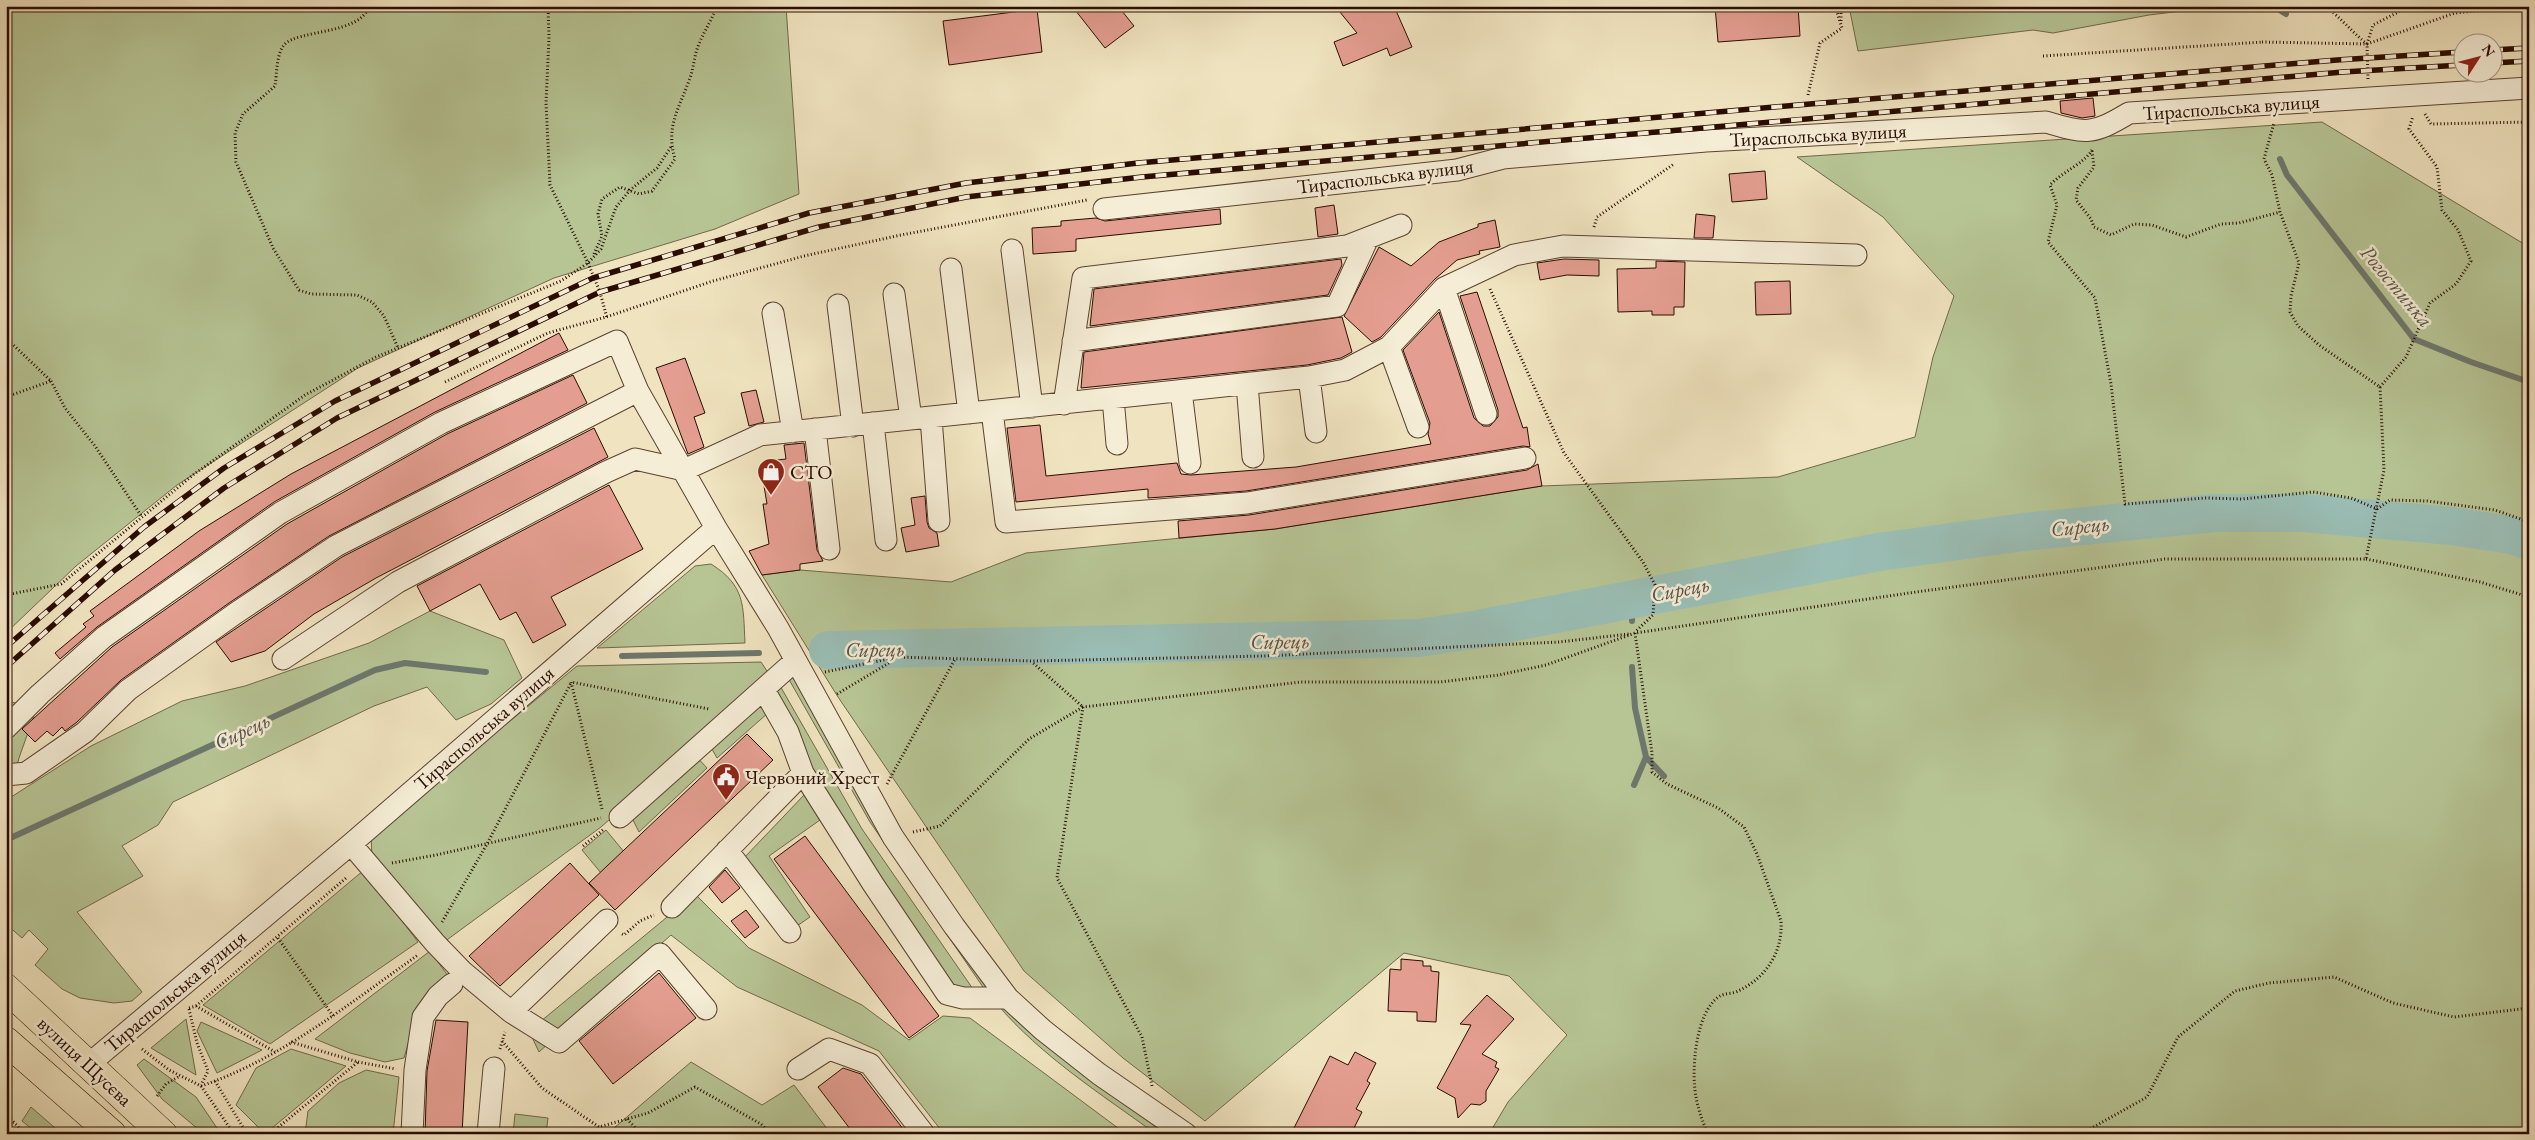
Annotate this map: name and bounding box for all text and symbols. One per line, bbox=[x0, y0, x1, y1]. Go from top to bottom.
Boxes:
north arrow bbox=[2452, 32, 2502, 82]
text: N bbox=[2478, 40, 2500, 61]
street label: Тираспольська вулиця bbox=[2141, 88, 2321, 126]
street label: Тираспольська вулиця bbox=[1729, 117, 1907, 153]
street label: Тираспольська вулиця bbox=[1295, 152, 1475, 200]
water label: Рогостинка bbox=[2355, 239, 2439, 333]
shop icon: СТО bbox=[756, 457, 786, 496]
place label: СТО bbox=[790, 459, 832, 485]
water label: Сирець bbox=[2049, 509, 2111, 543]
water label: Сирець bbox=[1648, 570, 1712, 608]
water label: Сирець bbox=[1250, 627, 1310, 655]
water label: Сирець bbox=[845, 635, 905, 663]
street label: Тираспольська вулиця bbox=[408, 660, 560, 796]
water label: Сирець bbox=[210, 706, 274, 756]
public building icon: Червоний Хрест bbox=[711, 762, 741, 801]
place label: Червоний Хрест bbox=[745, 764, 879, 790]
street label: Тираспольська вулиця bbox=[99, 924, 251, 1058]
street label: вулиця Щусєва bbox=[32, 1010, 138, 1112]

